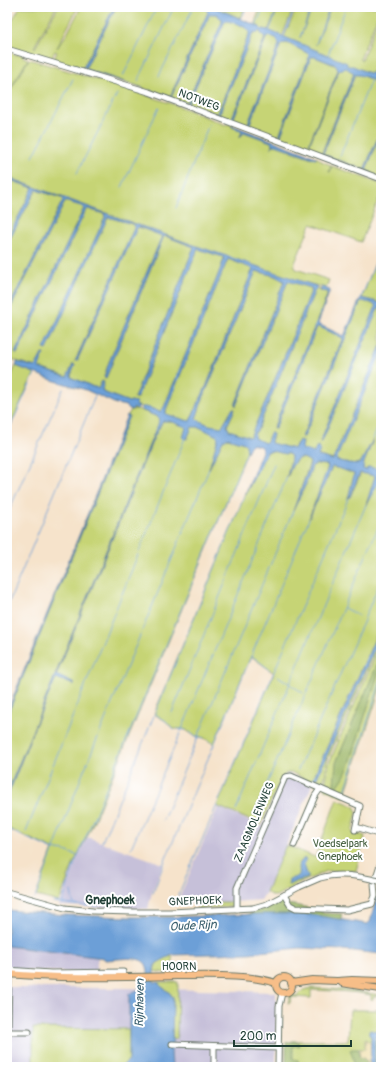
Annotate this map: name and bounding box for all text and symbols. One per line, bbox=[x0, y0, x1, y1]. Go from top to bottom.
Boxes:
street label: NOTWEG bbox=[177, 86, 221, 114]
street label: ZAAGMOLENWEG bbox=[231, 780, 277, 864]
park label: Voedselpark Gnephoek bbox=[312, 837, 368, 863]
district label: Gnephoek bbox=[85, 893, 136, 908]
street label: GNEPHOEK bbox=[168, 894, 222, 908]
water label: Oude Rijn bbox=[169, 917, 218, 935]
street label: HOORN bbox=[162, 960, 196, 973]
water label: Rijnhaven bbox=[132, 978, 148, 1027]
scale bar bbox=[234, 1022, 351, 1048]
text: 200 m bbox=[240, 1029, 277, 1044]

